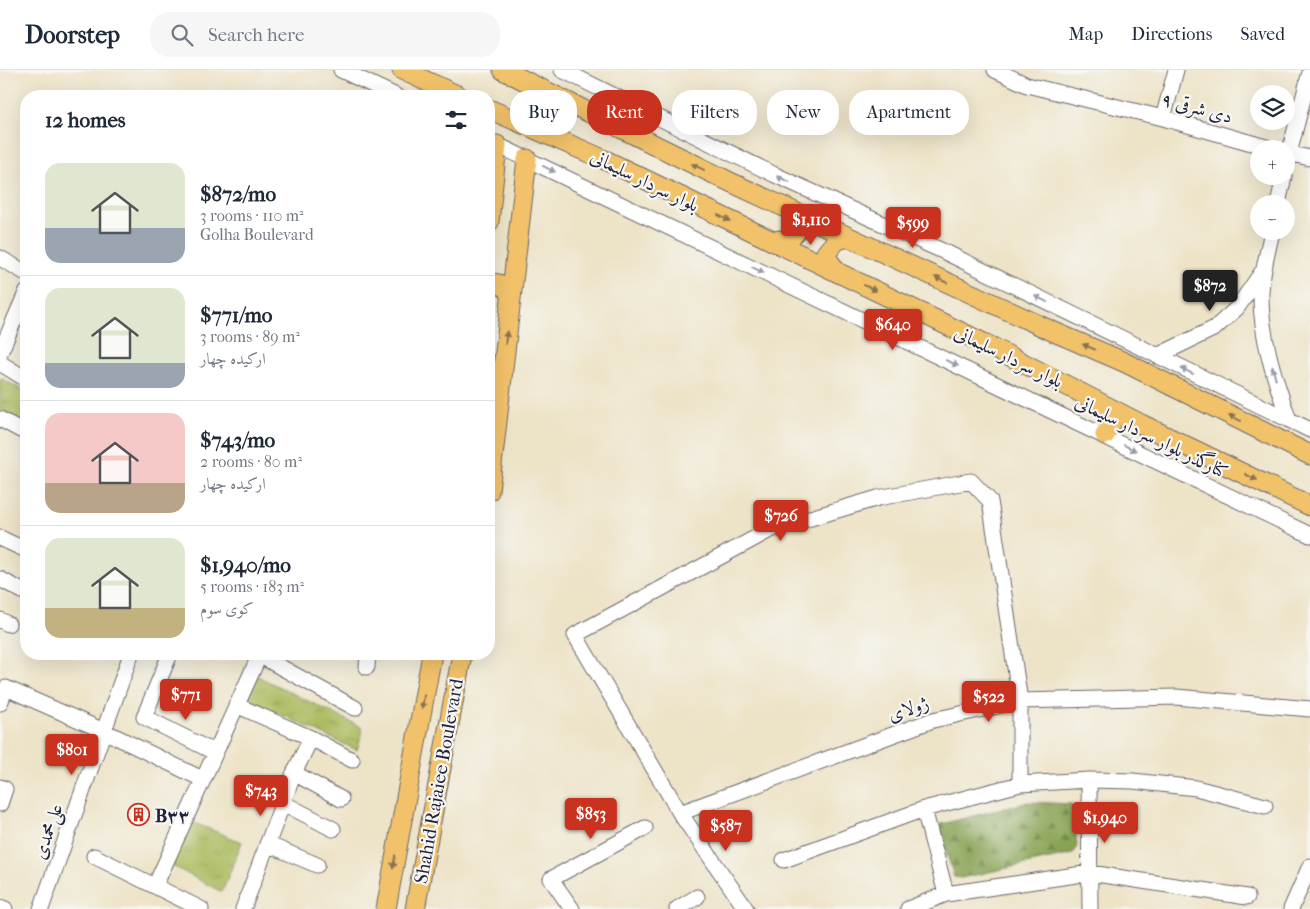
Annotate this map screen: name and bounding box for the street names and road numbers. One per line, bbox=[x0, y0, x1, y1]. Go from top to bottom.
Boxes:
street label: ۹ دی شرقی bbox=[1158, 88, 1235, 129]
street label: بلوار سردار سلیمانی bbox=[586, 145, 702, 218]
street label: بلوار سردار سلیمانی bbox=[950, 321, 1066, 394]
street label: کنارگذر بلوار سردار سلیمانی bbox=[1071, 388, 1233, 484]
street label: Shahid Rajaiee Boulevard bbox=[410, 676, 468, 885]
street label: ژولای bbox=[885, 692, 932, 726]
street label: علی‌محمدی bbox=[28, 801, 71, 863]

